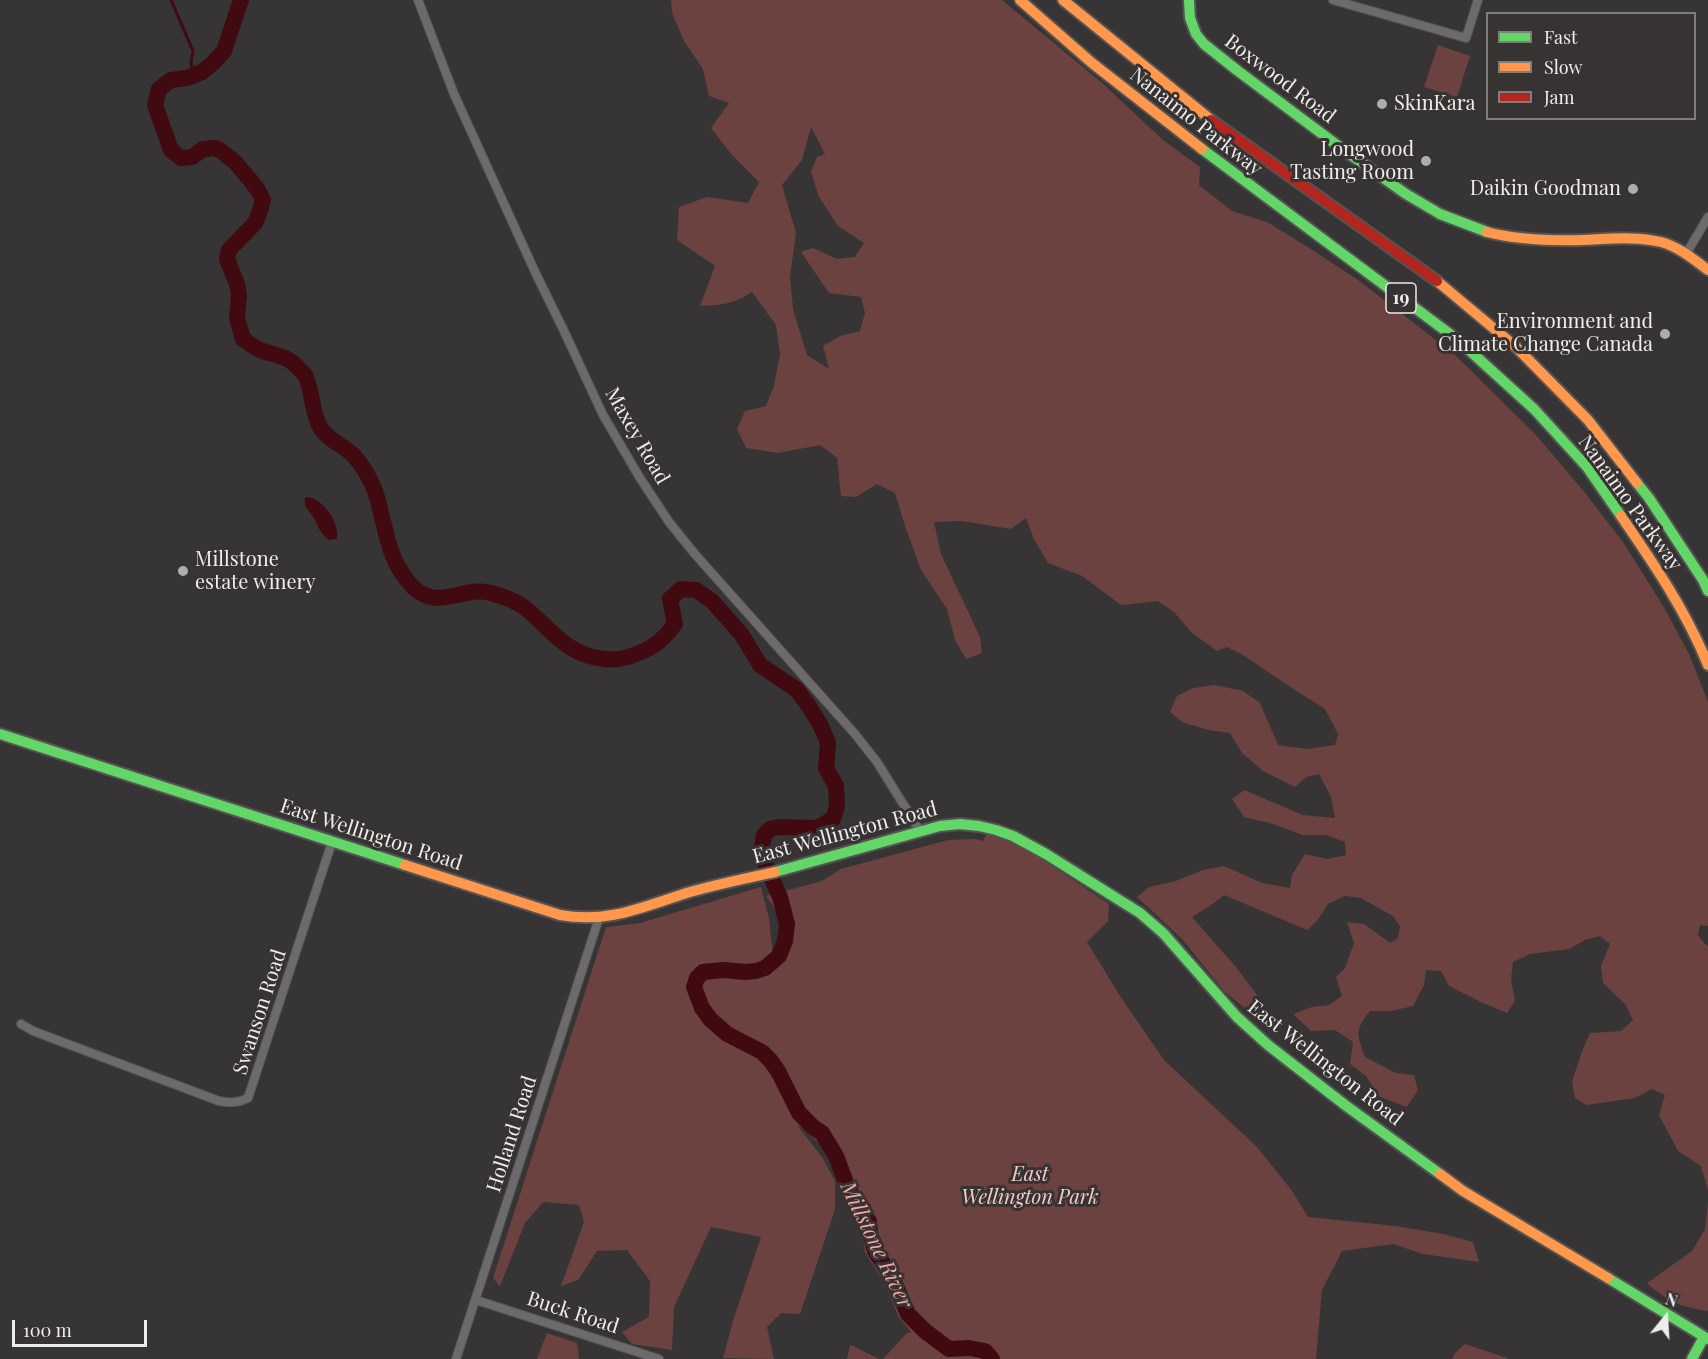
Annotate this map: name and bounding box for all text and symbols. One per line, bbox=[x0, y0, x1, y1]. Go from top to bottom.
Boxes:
legend bbox=[1486, 12, 1696, 120]
text: Fast bbox=[1544, 25, 1577, 49]
street label: Boxwood Road bbox=[1220, 29, 1340, 129]
text: Slow bbox=[1544, 55, 1582, 79]
street label: Nanaimo Parkway bbox=[1125, 63, 1267, 181]
text: Jam bbox=[1544, 85, 1574, 109]
place label: SkinKara bbox=[1394, 92, 1476, 116]
marker: SkinKara bbox=[1375, 97, 1389, 111]
place label: Longwood Tasting Room bbox=[1290, 138, 1414, 185]
marker: Longwood Tasting Room bbox=[1419, 154, 1433, 168]
place label: Daikin Goodman bbox=[1470, 177, 1621, 201]
marker: Daikin Goodman bbox=[1626, 182, 1640, 196]
road number: 19 bbox=[1386, 283, 1416, 313]
place label: Environment and Climate Change Canada bbox=[1438, 310, 1653, 357]
marker: Environment and Climate Change Canada bbox=[1658, 327, 1672, 341]
street label: Maxey Road bbox=[600, 383, 674, 489]
street label: Nanaimo Parkway bbox=[1573, 431, 1687, 575]
place label: Millstone estate winery bbox=[195, 548, 316, 595]
marker: Millstone estate winery bbox=[176, 564, 190, 578]
street label: East Wellington Road bbox=[277, 794, 465, 876]
street label: East Wellington Road bbox=[750, 797, 940, 869]
street label: Swanson Road bbox=[228, 946, 292, 1078]
street label: East Wellington Road bbox=[1243, 995, 1407, 1131]
street label: Holland Road bbox=[482, 1073, 542, 1195]
park label: East Wellington Park bbox=[961, 1163, 1099, 1210]
water label: Millstone River bbox=[835, 1178, 917, 1312]
street label: Buck Road bbox=[524, 1287, 622, 1339]
north arrow bbox=[1636, 1287, 1696, 1347]
text: N bbox=[1663, 1288, 1680, 1311]
scale bar bbox=[15, 1308, 150, 1346]
text: 100 m bbox=[23, 1318, 72, 1342]

